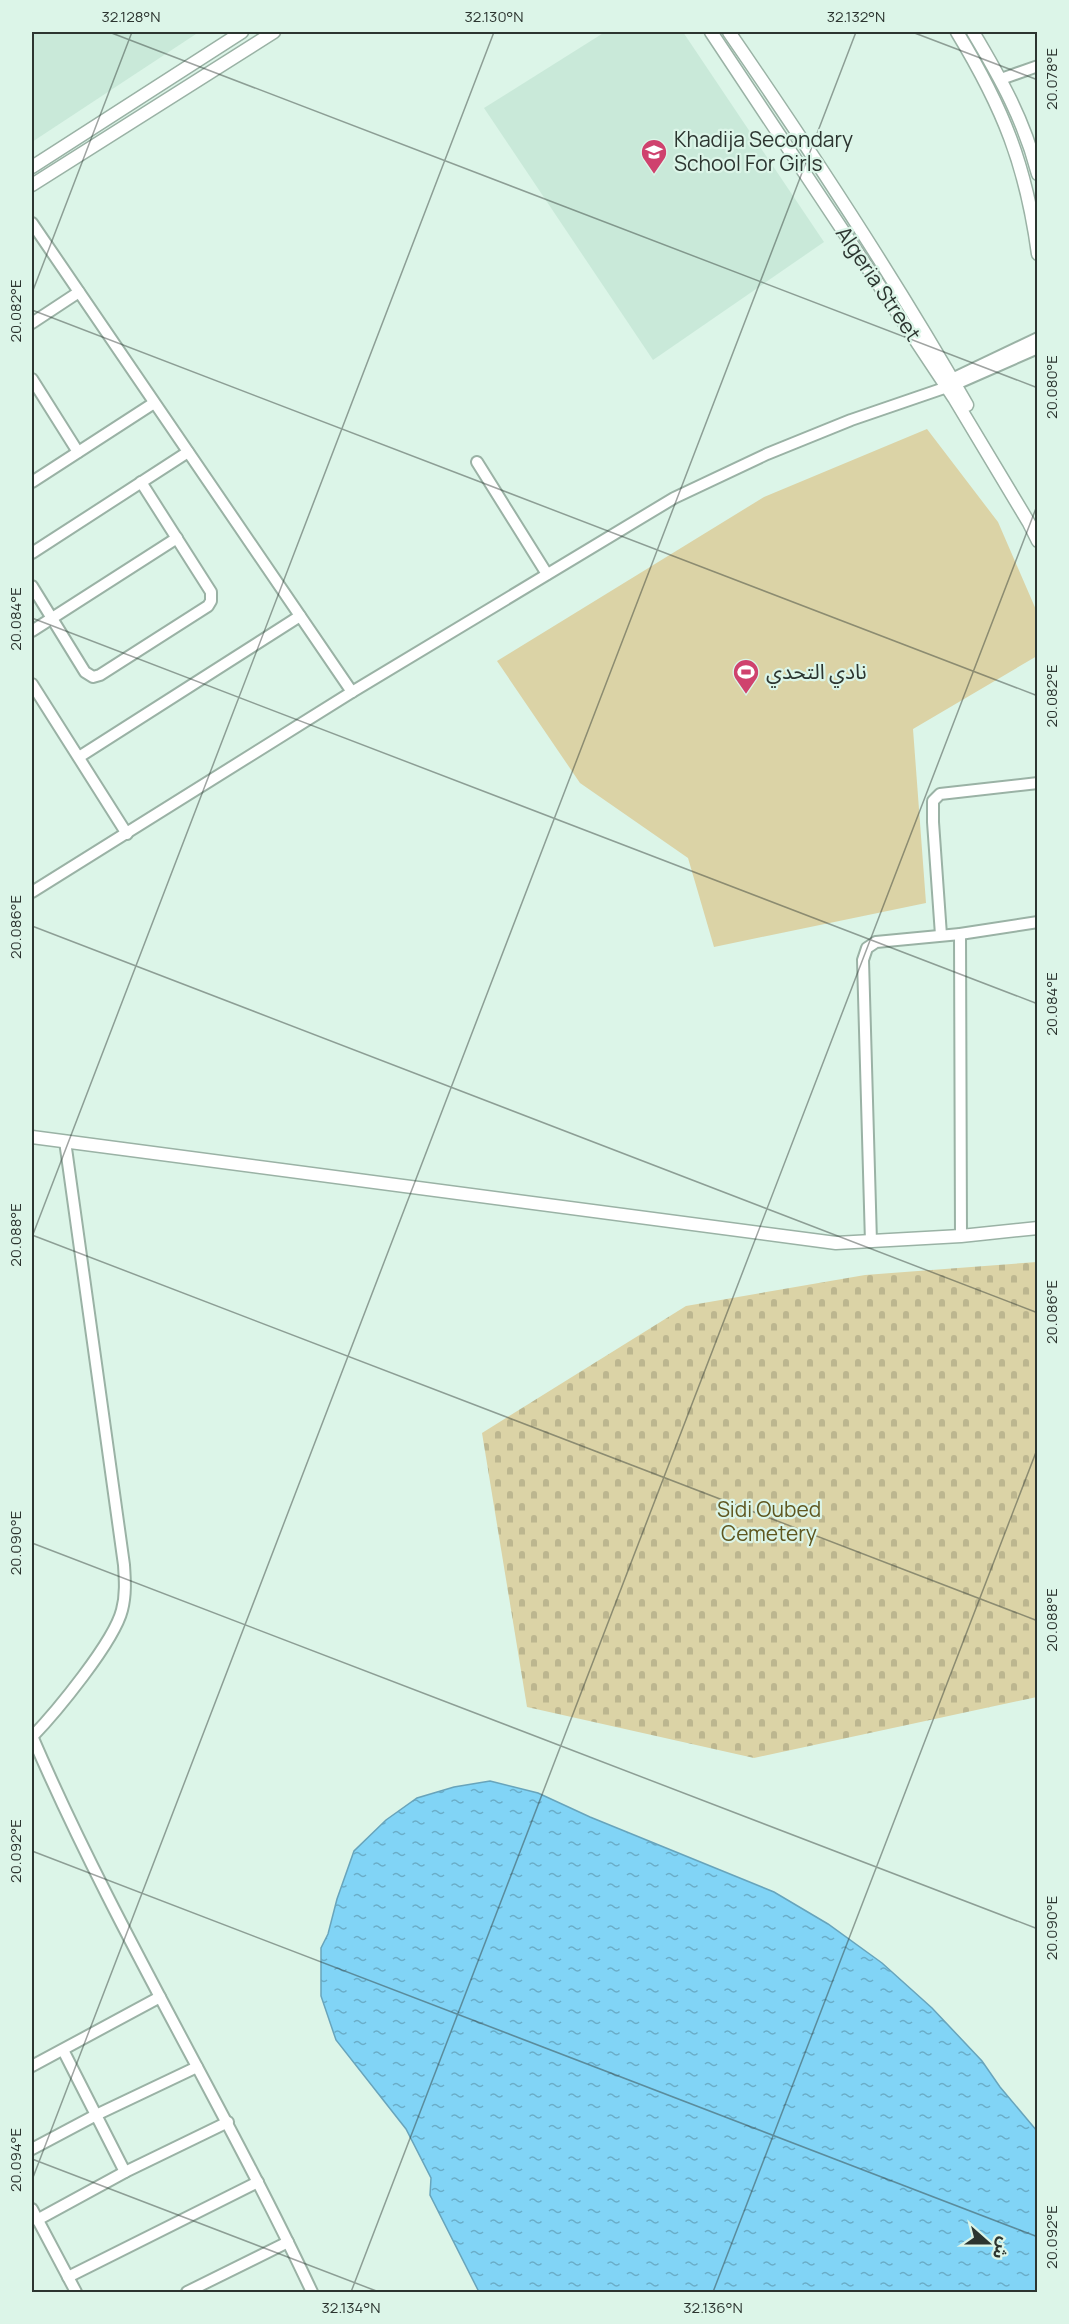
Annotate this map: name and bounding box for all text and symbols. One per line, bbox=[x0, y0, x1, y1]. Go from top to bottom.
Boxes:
text: 32.128°N bbox=[102, 6, 160, 27]
text: 32.130°N bbox=[464, 6, 524, 27]
text: 32.132°N bbox=[827, 6, 885, 27]
text: 20.078°E bbox=[1041, 48, 1062, 110]
place label: Khadija Secondary School For Girls bbox=[674, 125, 853, 177]
school or university icon: Khadija Secondary School For Girls bbox=[639, 137, 669, 175]
street label: Algeria Street bbox=[830, 221, 928, 346]
text: 20.082°E bbox=[5, 279, 26, 343]
text: 20.080°E bbox=[1041, 355, 1062, 419]
text: 20.084°E bbox=[5, 587, 26, 651]
sports icon: نادي التحدي bbox=[731, 657, 761, 695]
place label: نادي التحدي bbox=[766, 657, 867, 688]
text: 20.082°E bbox=[1041, 664, 1062, 728]
text: 20.086°E bbox=[5, 895, 26, 959]
text: 20.084°E bbox=[1041, 972, 1062, 1036]
text: 20.088°E bbox=[5, 1203, 26, 1267]
text: 20.086°E bbox=[1041, 1280, 1062, 1344]
park label: Sidi Oubed Cemetery bbox=[717, 1495, 821, 1547]
text: 20.090°E bbox=[5, 1511, 26, 1575]
text: 20.088°E bbox=[1041, 1588, 1062, 1652]
text: 20.092°E bbox=[5, 1819, 26, 1883]
text: 20.090°E bbox=[1041, 1896, 1062, 1960]
text: 20.094°E bbox=[5, 2128, 26, 2192]
text: 20.092°E bbox=[1041, 2205, 1062, 2269]
north arrow bbox=[958, 2213, 1018, 2273]
text: ش bbox=[988, 2234, 1016, 2263]
text: 32.134°N bbox=[322, 2297, 380, 2318]
text: 32.136°N bbox=[683, 2297, 743, 2318]

